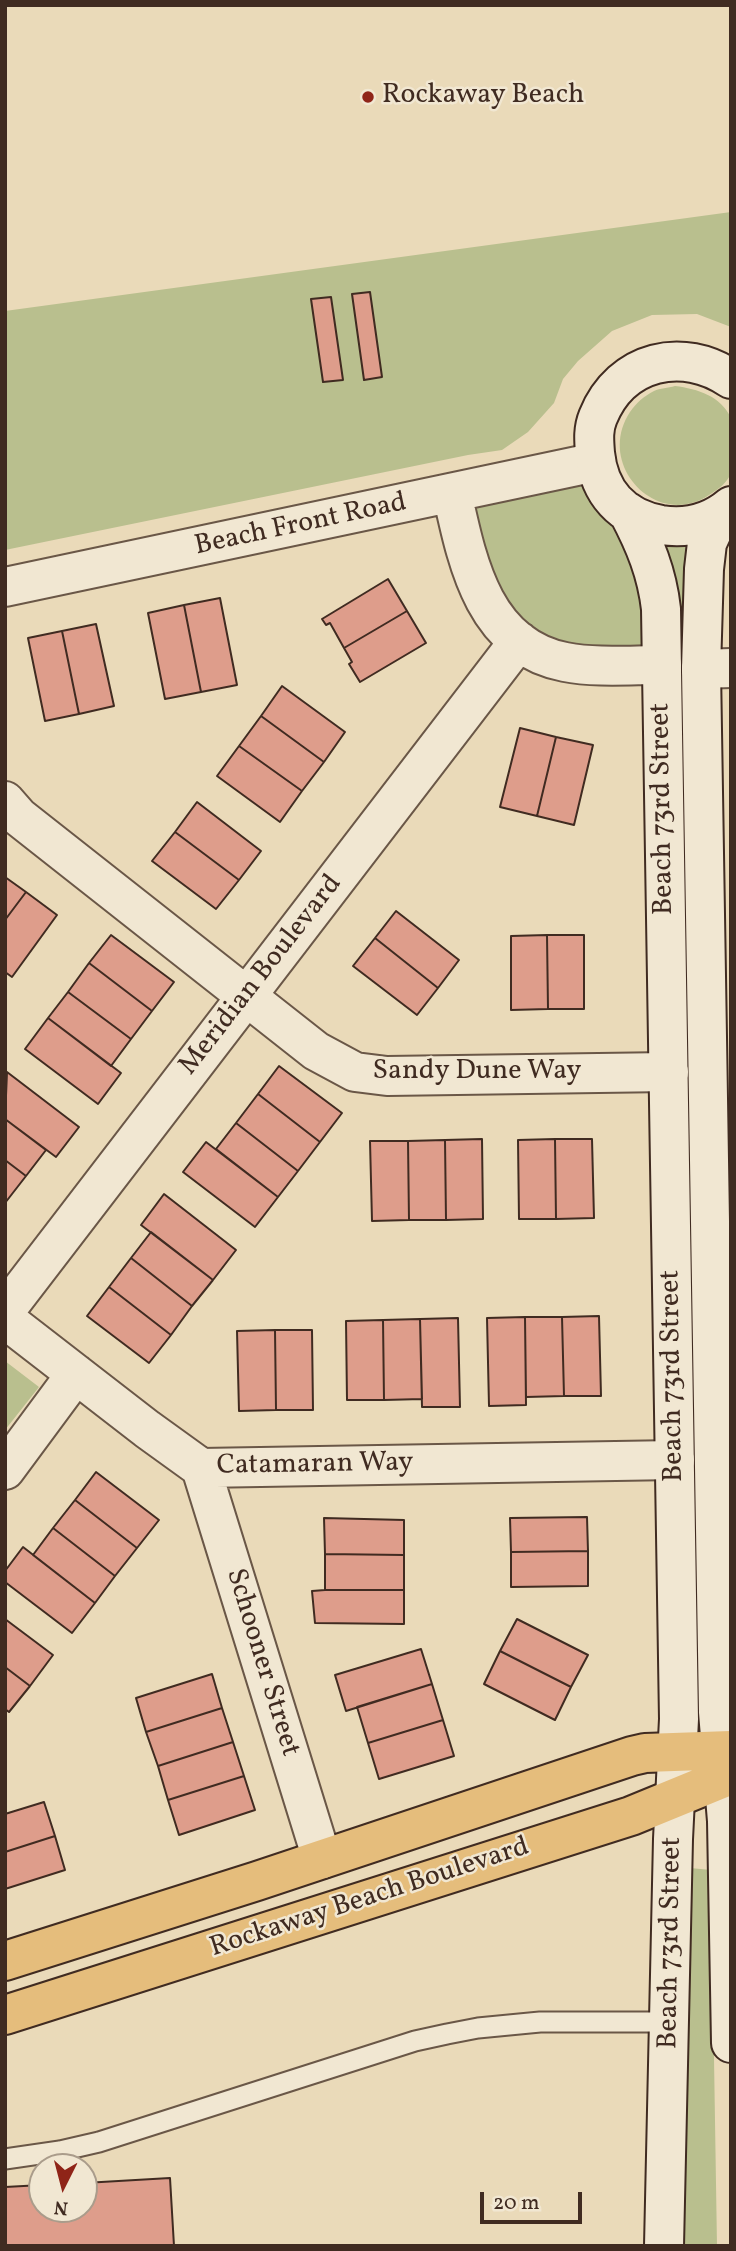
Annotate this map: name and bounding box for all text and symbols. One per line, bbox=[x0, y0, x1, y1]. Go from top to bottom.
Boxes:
place label: Rockaway Beach bbox=[382, 80, 584, 114]
marker: Rockaway Beach bbox=[360, 89, 376, 105]
street label: Beach Front Road bbox=[192, 487, 410, 565]
street label: Beach 73rd Street bbox=[645, 703, 683, 915]
street label: Meridian Boulevard bbox=[173, 869, 351, 1083]
street label: Sandy Dune Way bbox=[373, 1056, 581, 1090]
street label: Beach 73rd Street bbox=[655, 1270, 693, 1482]
street label: Catamaran Way bbox=[216, 1447, 414, 1485]
street label: Schooner Street bbox=[217, 1565, 305, 1761]
street label: Rockaway Beach Boulevard bbox=[206, 1831, 534, 1967]
street label: Beach 73rd Street bbox=[653, 1837, 691, 2049]
north arrow bbox=[28, 2153, 98, 2223]
scale bar bbox=[484, 2178, 586, 2222]
text: 20 m bbox=[493, 2189, 539, 2218]
text: N bbox=[53, 2193, 69, 2221]

